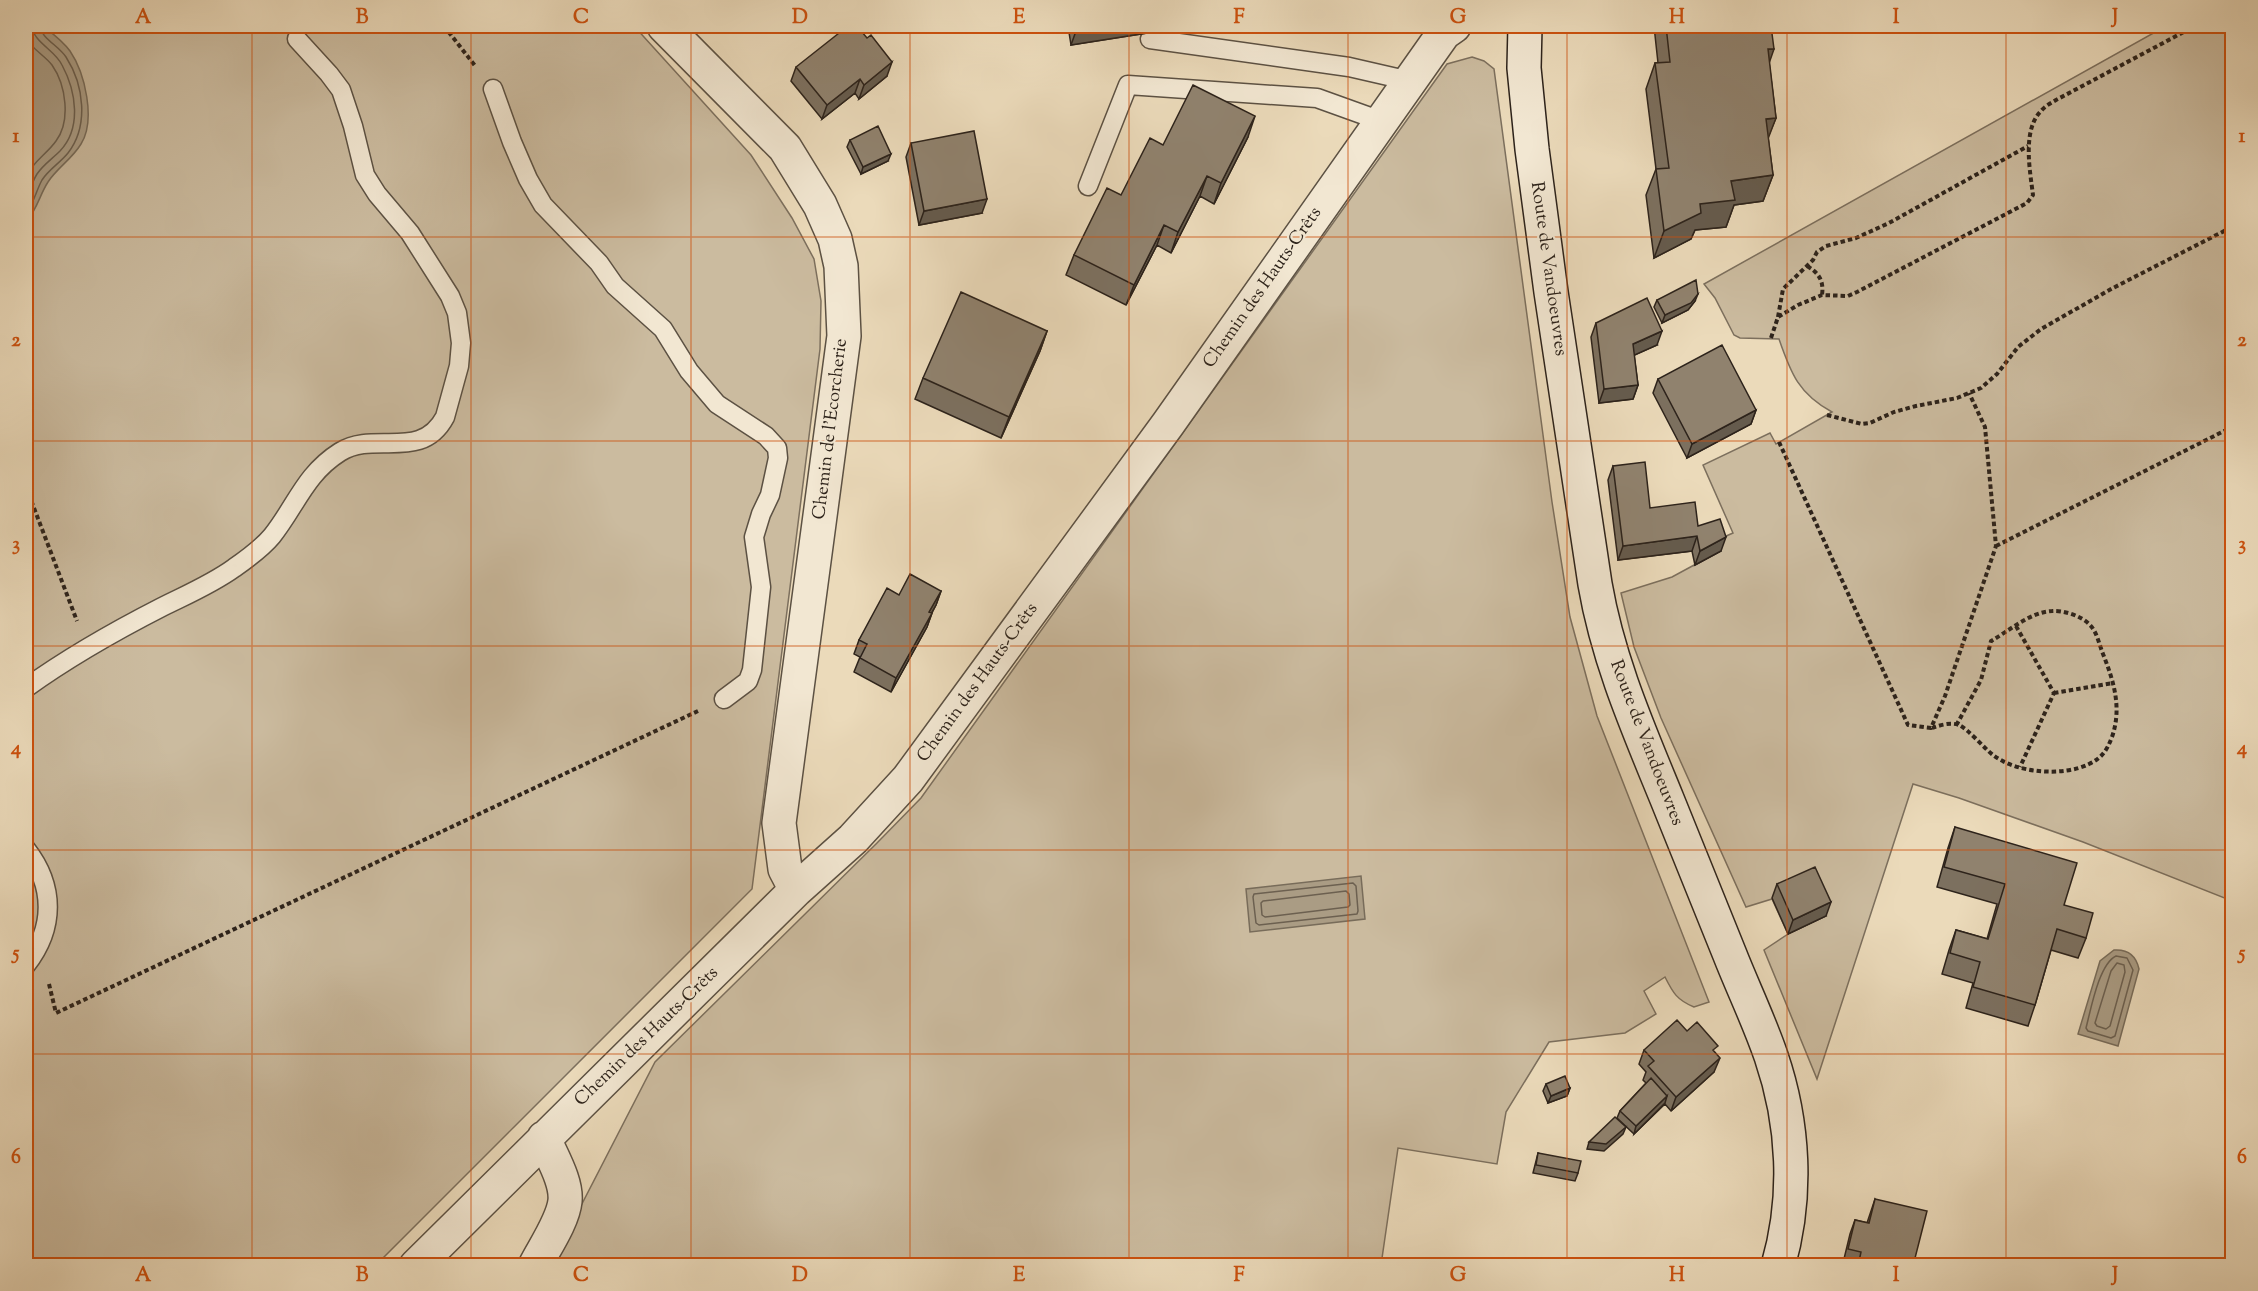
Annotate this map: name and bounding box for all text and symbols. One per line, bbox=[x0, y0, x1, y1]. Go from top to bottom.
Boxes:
text: A bbox=[135, 4, 152, 33]
text: B bbox=[356, 4, 369, 33]
text: C bbox=[573, 4, 589, 33]
text: D bbox=[792, 4, 808, 33]
text: E bbox=[1013, 4, 1026, 33]
text: F bbox=[1233, 4, 1245, 33]
text: G bbox=[1450, 4, 1467, 33]
text: H bbox=[1669, 4, 1685, 33]
text: I bbox=[1893, 4, 1900, 33]
text: J bbox=[2110, 4, 2118, 33]
text: 1 bbox=[13, 123, 20, 152]
text: 1 bbox=[2239, 123, 2246, 152]
street label: Route de Vandoeuvres bbox=[1523, 180, 1573, 358]
street label: Chemin des Hauts-Crêts bbox=[1197, 202, 1329, 374]
text: 2 bbox=[11, 327, 21, 356]
text: 2 bbox=[2237, 327, 2247, 356]
street label: Chemin de l'Ecorcherie bbox=[807, 337, 855, 521]
text: 3 bbox=[12, 531, 20, 560]
text: 3 bbox=[2238, 531, 2246, 560]
street label: Chemin des Hauts-Crêts bbox=[911, 598, 1045, 768]
street label: Route de Vandoeuvres bbox=[1602, 656, 1690, 830]
text: 4 bbox=[10, 735, 21, 764]
text: 4 bbox=[2236, 735, 2247, 764]
text: 5 bbox=[11, 940, 20, 969]
text: 5 bbox=[2237, 940, 2246, 969]
street label: Chemin des Hauts-Crêts bbox=[569, 961, 725, 1113]
text: 6 bbox=[11, 1144, 21, 1173]
text: 6 bbox=[2237, 1144, 2247, 1173]
text: A bbox=[135, 1262, 152, 1291]
text: B bbox=[356, 1262, 369, 1291]
text: C bbox=[573, 1262, 589, 1291]
text: D bbox=[792, 1262, 808, 1291]
text: E bbox=[1013, 1262, 1026, 1291]
text: F bbox=[1233, 1262, 1245, 1291]
text: G bbox=[1450, 1262, 1467, 1291]
text: H bbox=[1669, 1262, 1685, 1291]
text: I bbox=[1893, 1262, 1900, 1291]
text: J bbox=[2110, 1262, 2118, 1291]

